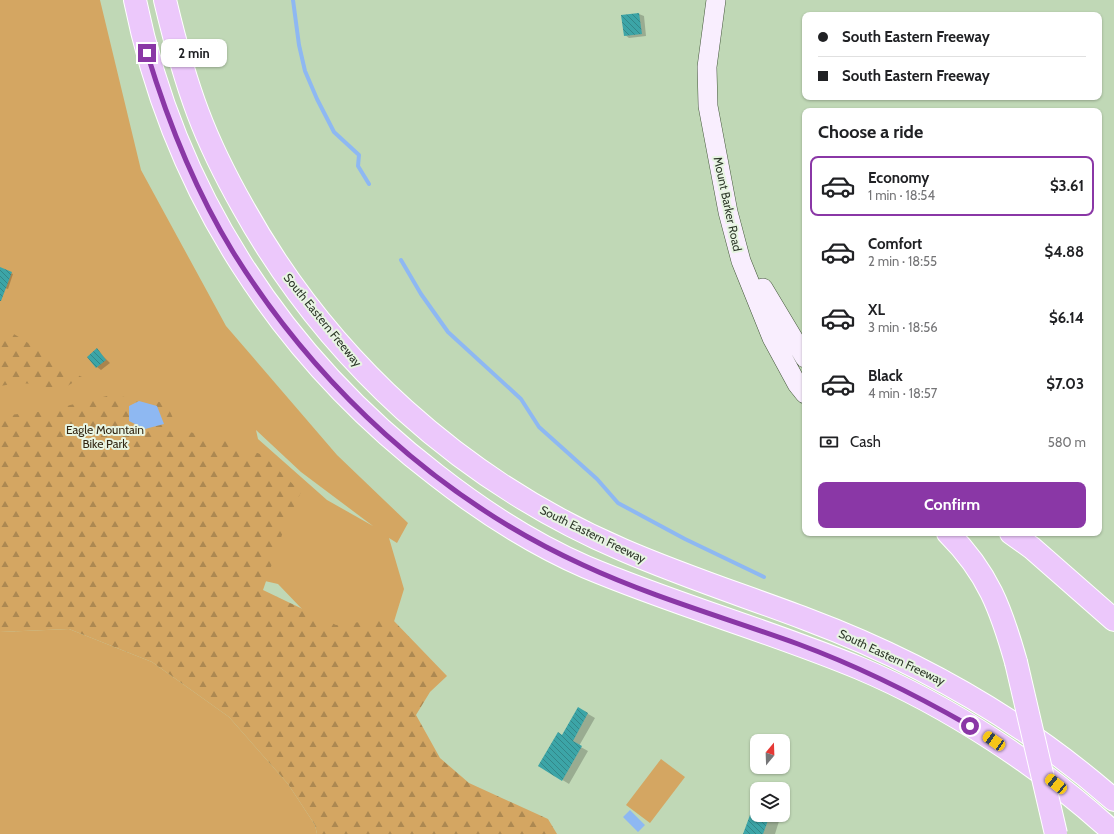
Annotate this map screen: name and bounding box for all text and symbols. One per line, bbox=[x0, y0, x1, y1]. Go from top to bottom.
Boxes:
text: South Eastern Freeway bbox=[842, 28, 990, 46]
callout: 2 min bbox=[161, 39, 227, 67]
route end bbox=[138, 44, 156, 62]
text: 2 min bbox=[178, 45, 210, 61]
text: South Eastern Freeway bbox=[842, 67, 990, 85]
text: Choose a ride bbox=[818, 121, 923, 143]
street label: Mount Barker Road bbox=[711, 155, 745, 253]
icon: car bbox=[820, 168, 856, 204]
text: Economy bbox=[868, 169, 929, 187]
text: $3.61 bbox=[1050, 177, 1084, 195]
text: 1 min · 18:54 bbox=[868, 187, 935, 203]
icon: car bbox=[820, 234, 856, 270]
text: Comfort bbox=[868, 235, 922, 253]
text: $4.88 bbox=[1045, 243, 1084, 261]
text: 2 min · 18:55 bbox=[868, 253, 937, 269]
street label: South Eastern Freeway bbox=[281, 270, 365, 370]
icon: car bbox=[820, 300, 856, 336]
text: XL bbox=[868, 301, 885, 319]
text: $6.14 bbox=[1049, 309, 1084, 327]
text: 3 min · 18:56 bbox=[868, 319, 938, 335]
icon: car bbox=[820, 366, 856, 402]
text: Black bbox=[868, 367, 903, 385]
text: $7.03 bbox=[1046, 375, 1084, 393]
text: 4 min · 18:57 bbox=[868, 385, 937, 401]
park label: Eagle Mountain Bike Park bbox=[66, 422, 144, 451]
icon: cash bbox=[818, 431, 840, 453]
text: Cash bbox=[850, 433, 881, 451]
text: 580 m bbox=[1048, 434, 1086, 450]
button: Confirm bbox=[818, 482, 1086, 528]
street label: South Eastern Freeway bbox=[538, 502, 648, 566]
street label: South Eastern Freeway bbox=[836, 626, 948, 688]
route start bbox=[961, 717, 979, 735]
car bbox=[981, 729, 1007, 753]
north arrow bbox=[750, 734, 790, 774]
map controls bbox=[750, 734, 790, 822]
car bbox=[1043, 772, 1069, 796]
button: layers bbox=[750, 782, 790, 822]

